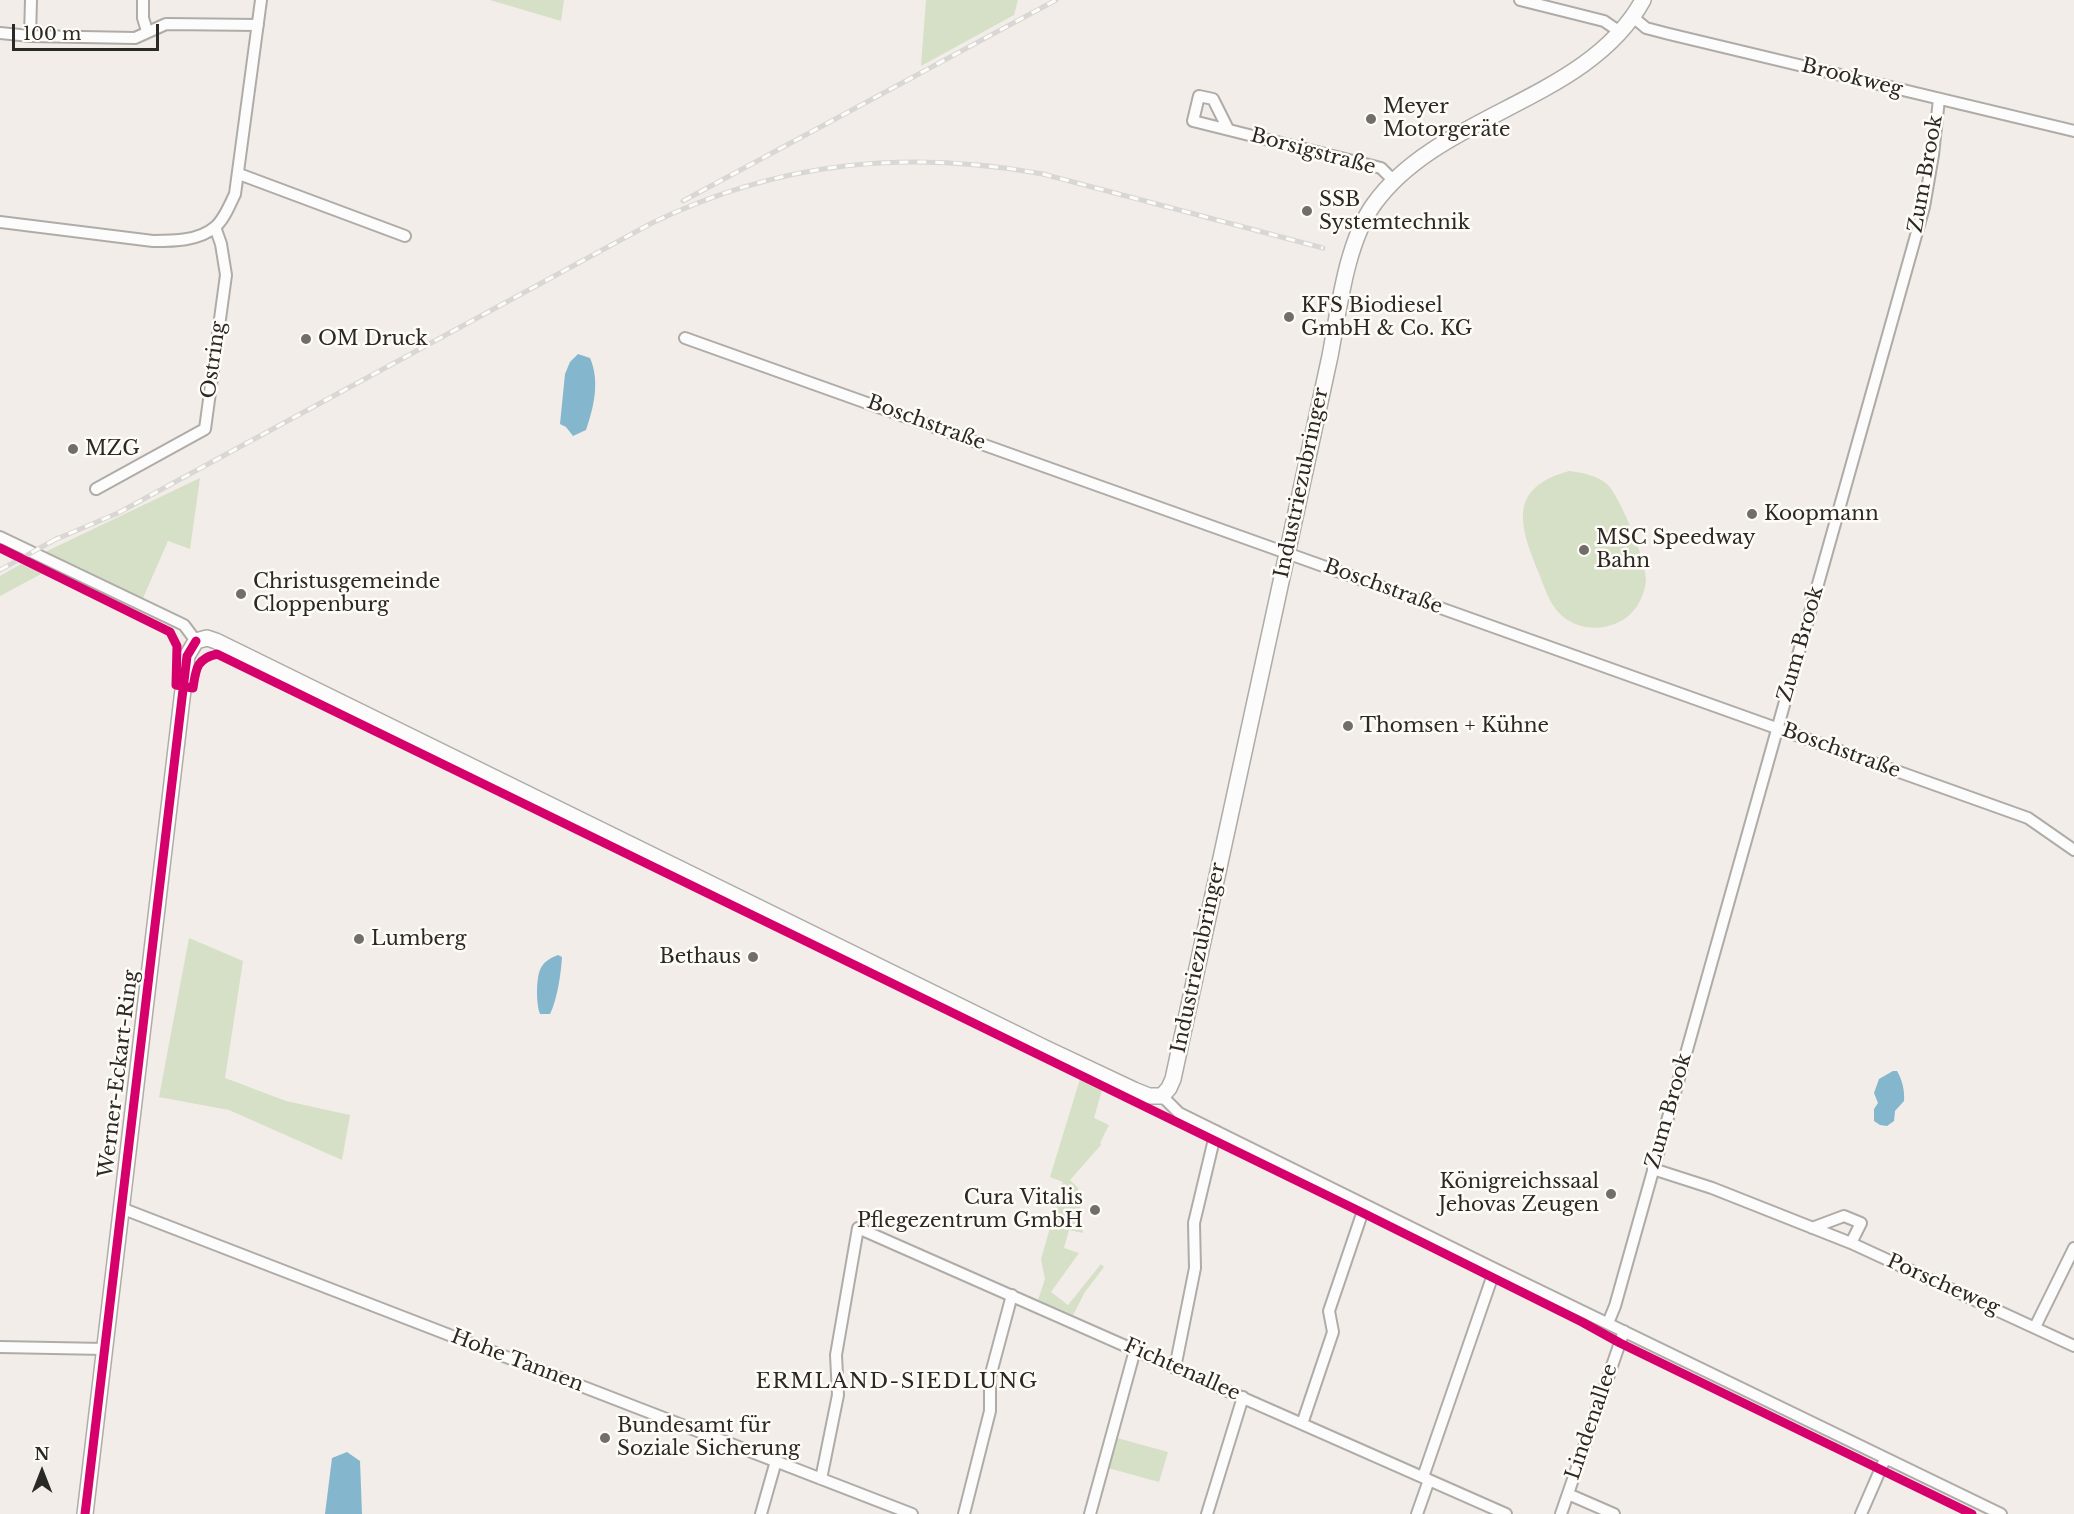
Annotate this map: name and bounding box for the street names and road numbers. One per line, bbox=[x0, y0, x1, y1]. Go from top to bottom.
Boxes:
street label: Brookweg bbox=[1799, 54, 1905, 102]
street label: Zum Brook bbox=[1904, 113, 1948, 235]
street label: Borsigstraße bbox=[1248, 124, 1378, 180]
street label: Ostring bbox=[197, 320, 231, 400]
street label: Industriezubringer bbox=[1270, 386, 1334, 580]
street label: Boschstraße bbox=[863, 390, 989, 456]
street label: Boschstraße bbox=[1320, 554, 1446, 620]
street label: Zum Brook bbox=[1773, 584, 1829, 704]
street label: Boschstraße bbox=[1778, 718, 1904, 784]
street label: Industriezubringer bbox=[1167, 861, 1231, 1055]
street label: Werner-Eckart-Ring bbox=[94, 969, 144, 1179]
street label: Zum Brook bbox=[1641, 1051, 1697, 1171]
street label: Porscheweg bbox=[1883, 1249, 2003, 1321]
street label: Hohe Tannen bbox=[447, 1325, 587, 1397]
street label: Fichtenallee bbox=[1120, 1334, 1244, 1406]
street label: Lindenallee bbox=[1561, 1361, 1623, 1483]

